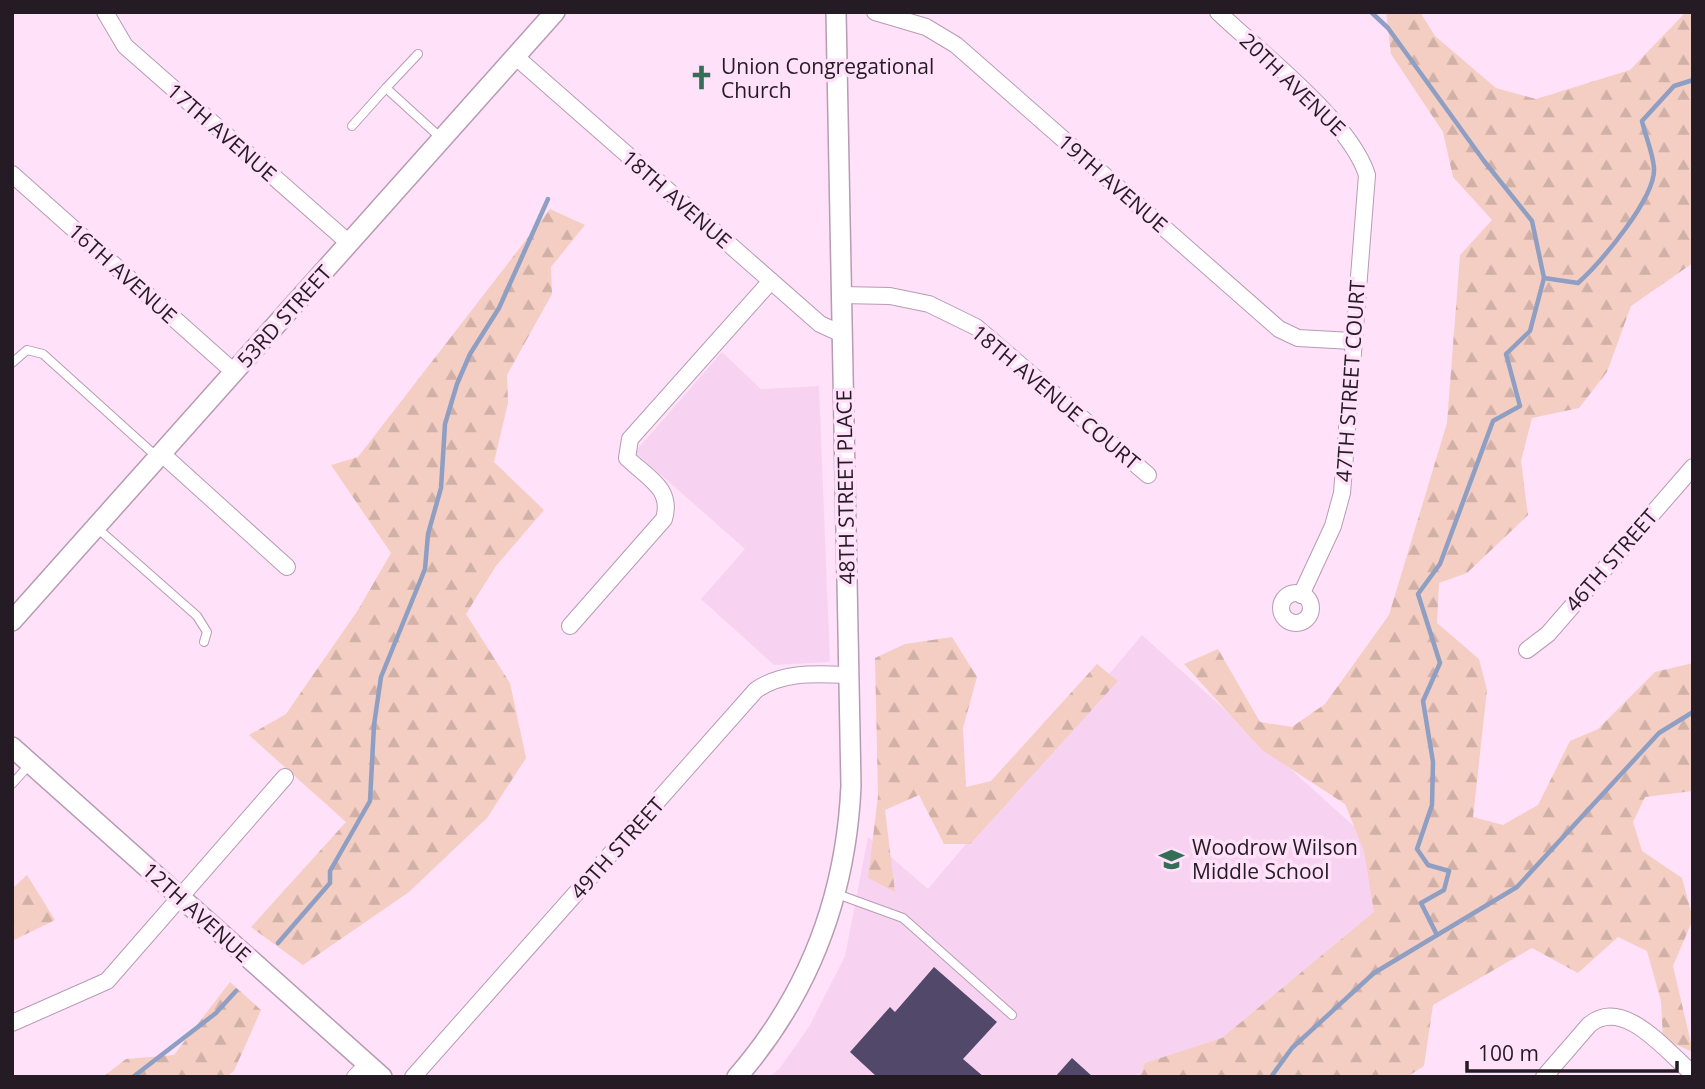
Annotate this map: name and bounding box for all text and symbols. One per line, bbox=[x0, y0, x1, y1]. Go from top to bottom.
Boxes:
street label: 20TH AVENUE bbox=[1234, 26, 1352, 142]
place label: Union Congregational Church bbox=[721, 52, 934, 104]
church icon: Union Congregational Church bbox=[687, 64, 715, 92]
street label: 17TH AVENUE bbox=[161, 77, 283, 187]
street label: 19TH AVENUE bbox=[1052, 128, 1174, 238]
street label: 18TH AVENUE bbox=[616, 144, 738, 254]
street label: 16TH AVENUE bbox=[63, 217, 183, 329]
street label: 53RD STREET bbox=[231, 259, 338, 373]
street label: 47TH STREET COURT bbox=[1329, 279, 1371, 483]
street label: 18TH AVENUE COURT bbox=[966, 318, 1146, 476]
street label: 48TH STREET PLACE bbox=[829, 389, 861, 585]
street label: 46TH STREET bbox=[1559, 502, 1664, 617]
street label: 49TH STREET bbox=[564, 791, 670, 905]
place label: Woodrow Wilson Middle School bbox=[1192, 833, 1358, 885]
school or university icon: Woodrow Wilson Middle School bbox=[1158, 845, 1186, 873]
street label: 12TH AVENUE bbox=[137, 856, 257, 968]
scale bar bbox=[1467, 1030, 1677, 1074]
text: 100 m bbox=[1478, 1039, 1539, 1067]

